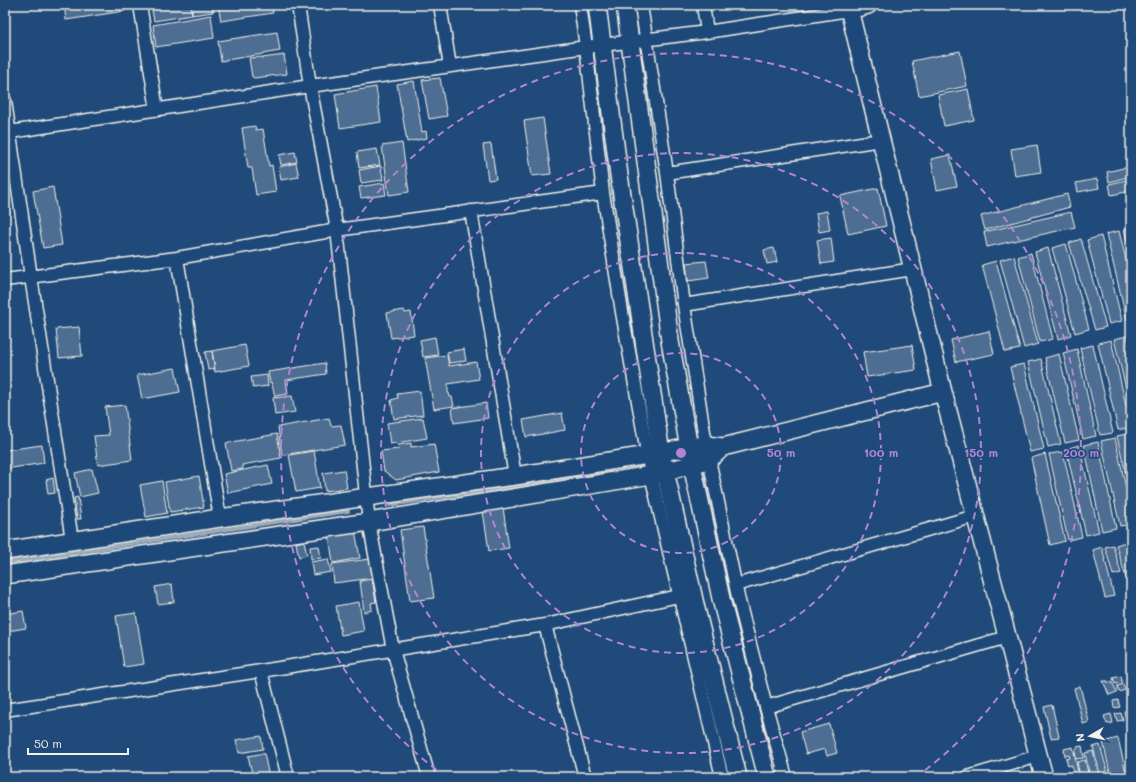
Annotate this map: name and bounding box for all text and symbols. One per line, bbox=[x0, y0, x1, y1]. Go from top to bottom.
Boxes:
text: 50 m bbox=[767, 444, 795, 460]
text: 100 m bbox=[864, 444, 898, 460]
text: 150 m bbox=[964, 444, 998, 460]
text: 200 m bbox=[1063, 444, 1099, 460]
centre of rings bbox=[674, 446, 688, 460]
north arrow bbox=[1070, 716, 1110, 756]
scale bar bbox=[28, 730, 128, 756]
text: N bbox=[1072, 732, 1088, 743]
text: 50 m bbox=[34, 735, 62, 751]

